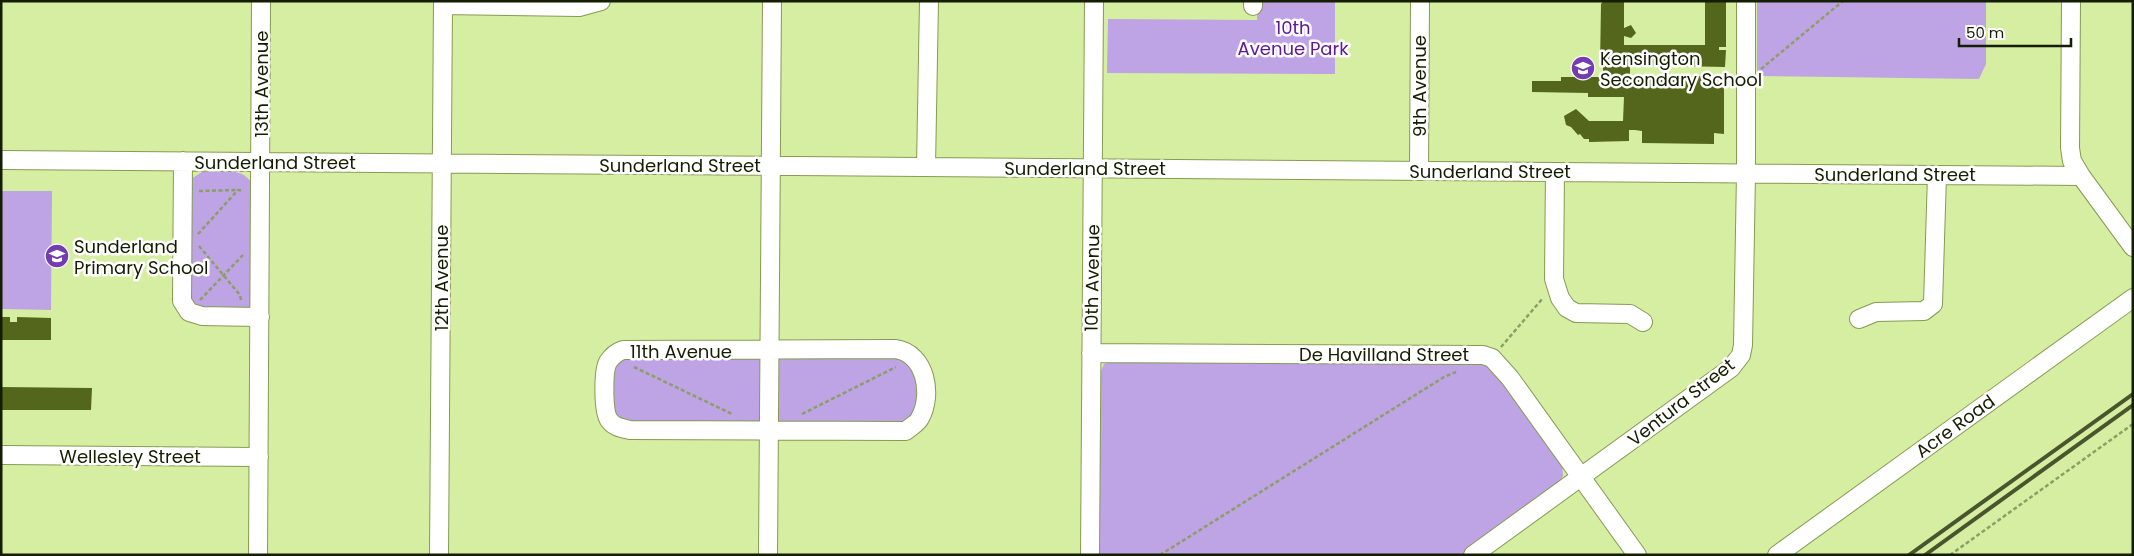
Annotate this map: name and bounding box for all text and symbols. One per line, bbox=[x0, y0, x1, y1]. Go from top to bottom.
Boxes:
park label: 10th Avenue Park bbox=[1238, 15, 1349, 61]
scale bar bbox=[1959, 15, 2072, 47]
text: 50 m bbox=[1966, 22, 2004, 43]
street label: 13th Avenue bbox=[249, 31, 274, 137]
street label: 9th Avenue bbox=[1407, 35, 1432, 137]
place label: Kensington Secondary School bbox=[1600, 46, 1762, 92]
school or university icon: Kensington Secondary School bbox=[1570, 55, 1596, 81]
street label: Sunderland Street bbox=[194, 150, 356, 175]
street label: Sunderland Street bbox=[599, 153, 761, 178]
street label: Sunderland Street bbox=[1004, 156, 1166, 181]
street label: Sunderland Street bbox=[1409, 159, 1571, 184]
street label: Sunderland Street bbox=[1814, 162, 1976, 187]
street label: 10th Avenue bbox=[1079, 224, 1105, 332]
street label: 12th Avenue bbox=[429, 225, 454, 331]
place label: Sunderland Primary School bbox=[74, 234, 208, 280]
school or university icon: Sunderland Primary School bbox=[44, 243, 70, 269]
street label: 11th Avenue bbox=[630, 339, 732, 364]
street label: De Havilland Street bbox=[1299, 342, 1469, 367]
street label: Ventura Street bbox=[1622, 352, 1740, 452]
street label: Acre Road bbox=[1910, 389, 2000, 463]
street label: Wellesley Street bbox=[59, 444, 201, 469]

